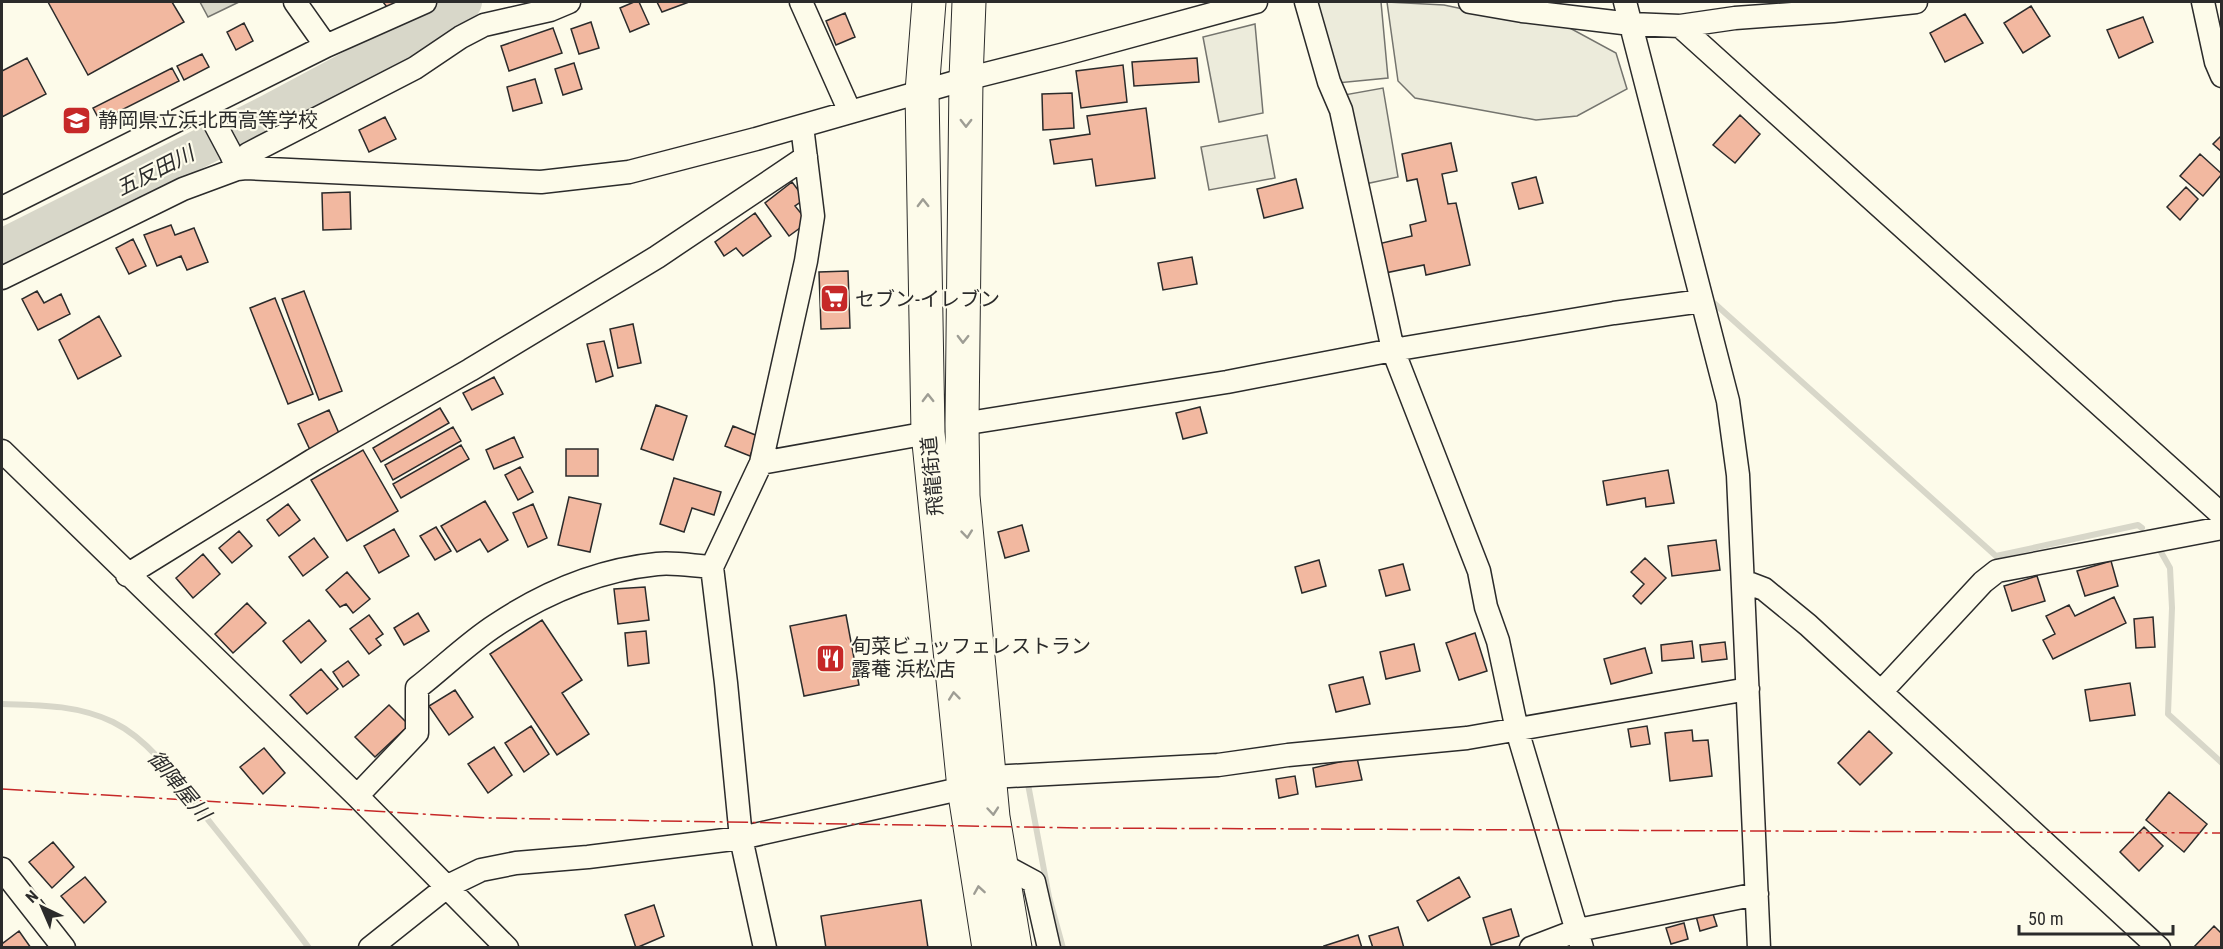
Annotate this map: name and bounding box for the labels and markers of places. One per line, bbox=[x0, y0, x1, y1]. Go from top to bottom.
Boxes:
school or university icon: 静岡県立浜北西高等学校 bbox=[61, 104, 93, 136]
place label: 静岡県立浜北西高等学校 bbox=[98, 108, 318, 132]
supermarket icon: セブン-イレブン bbox=[818, 283, 850, 315]
place label: セブン-イレブン bbox=[855, 287, 1000, 311]
place label: 旬菜ビュッフェレストラン 露菴 浜松店 bbox=[851, 634, 1091, 681]
restaurant icon: 旬菜ビュッフェレストラン 露菴 浜松店 bbox=[814, 642, 846, 674]

